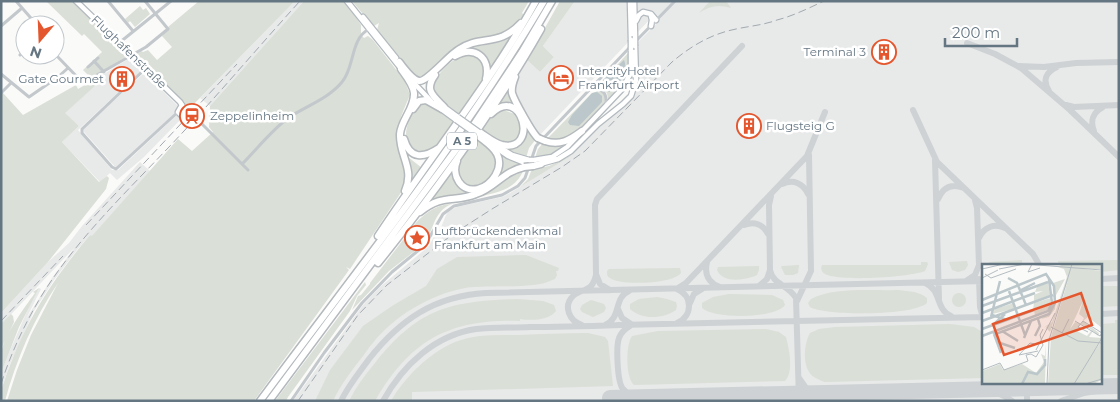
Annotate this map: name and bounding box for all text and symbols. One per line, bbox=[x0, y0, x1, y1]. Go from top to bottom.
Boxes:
street label: Flughafenstraße bbox=[89, 12, 170, 91]
north arrow bbox=[15, 15, 65, 65]
scale bar bbox=[945, 15, 1018, 47]
text: 200 m bbox=[952, 23, 1000, 42]
building icon: Terminal 3 bbox=[871, 39, 897, 65]
text: N bbox=[27, 42, 44, 63]
place label: Terminal 3 bbox=[804, 44, 866, 59]
place label: IntercityHotel Frankfurt Airport bbox=[578, 63, 680, 92]
hotel icon: IntercityHotel Frankfurt Airport bbox=[548, 65, 574, 91]
building icon: Gate Gourmet bbox=[109, 66, 135, 92]
place label: Gate Gourmet bbox=[18, 71, 104, 86]
station icon: Zeppelinheim bbox=[179, 103, 205, 129]
place label: Zeppelinheim bbox=[210, 108, 294, 123]
building icon: Flugsteig G bbox=[736, 113, 762, 139]
place label: Flugsteig G bbox=[766, 118, 835, 133]
road number: A 5 bbox=[447, 132, 477, 150]
place label: Luftbrückendenkmal Frankfurt am Main bbox=[434, 223, 562, 252]
place icon: Luftbrückendenkmal Frankfurt am Main bbox=[404, 225, 430, 251]
inset map bbox=[982, 264, 1102, 384]

